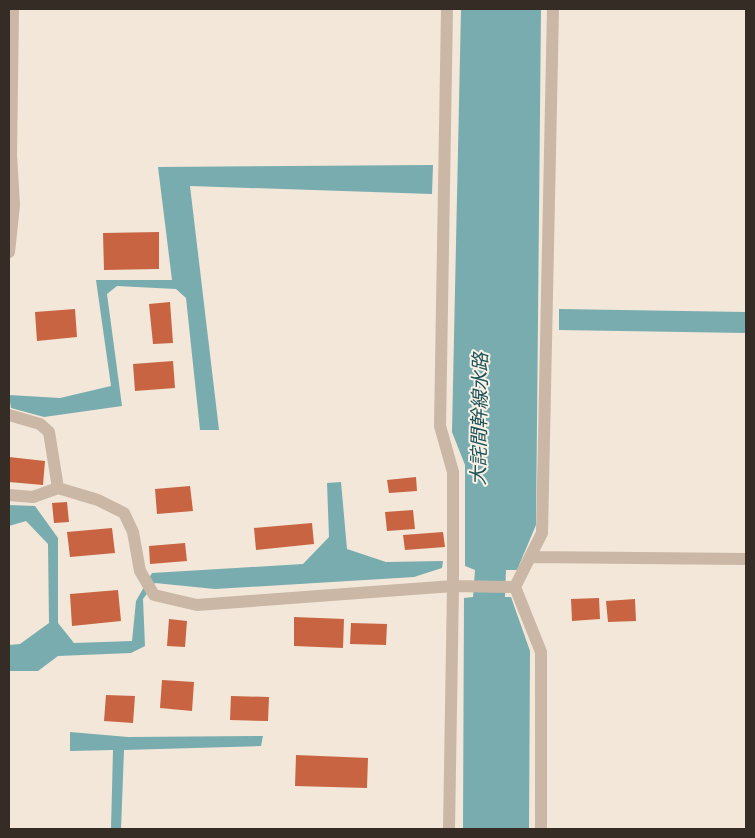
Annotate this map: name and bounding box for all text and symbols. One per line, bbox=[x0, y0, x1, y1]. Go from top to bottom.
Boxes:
water label: 大詫間幹線水路 bbox=[463, 350, 494, 486]

